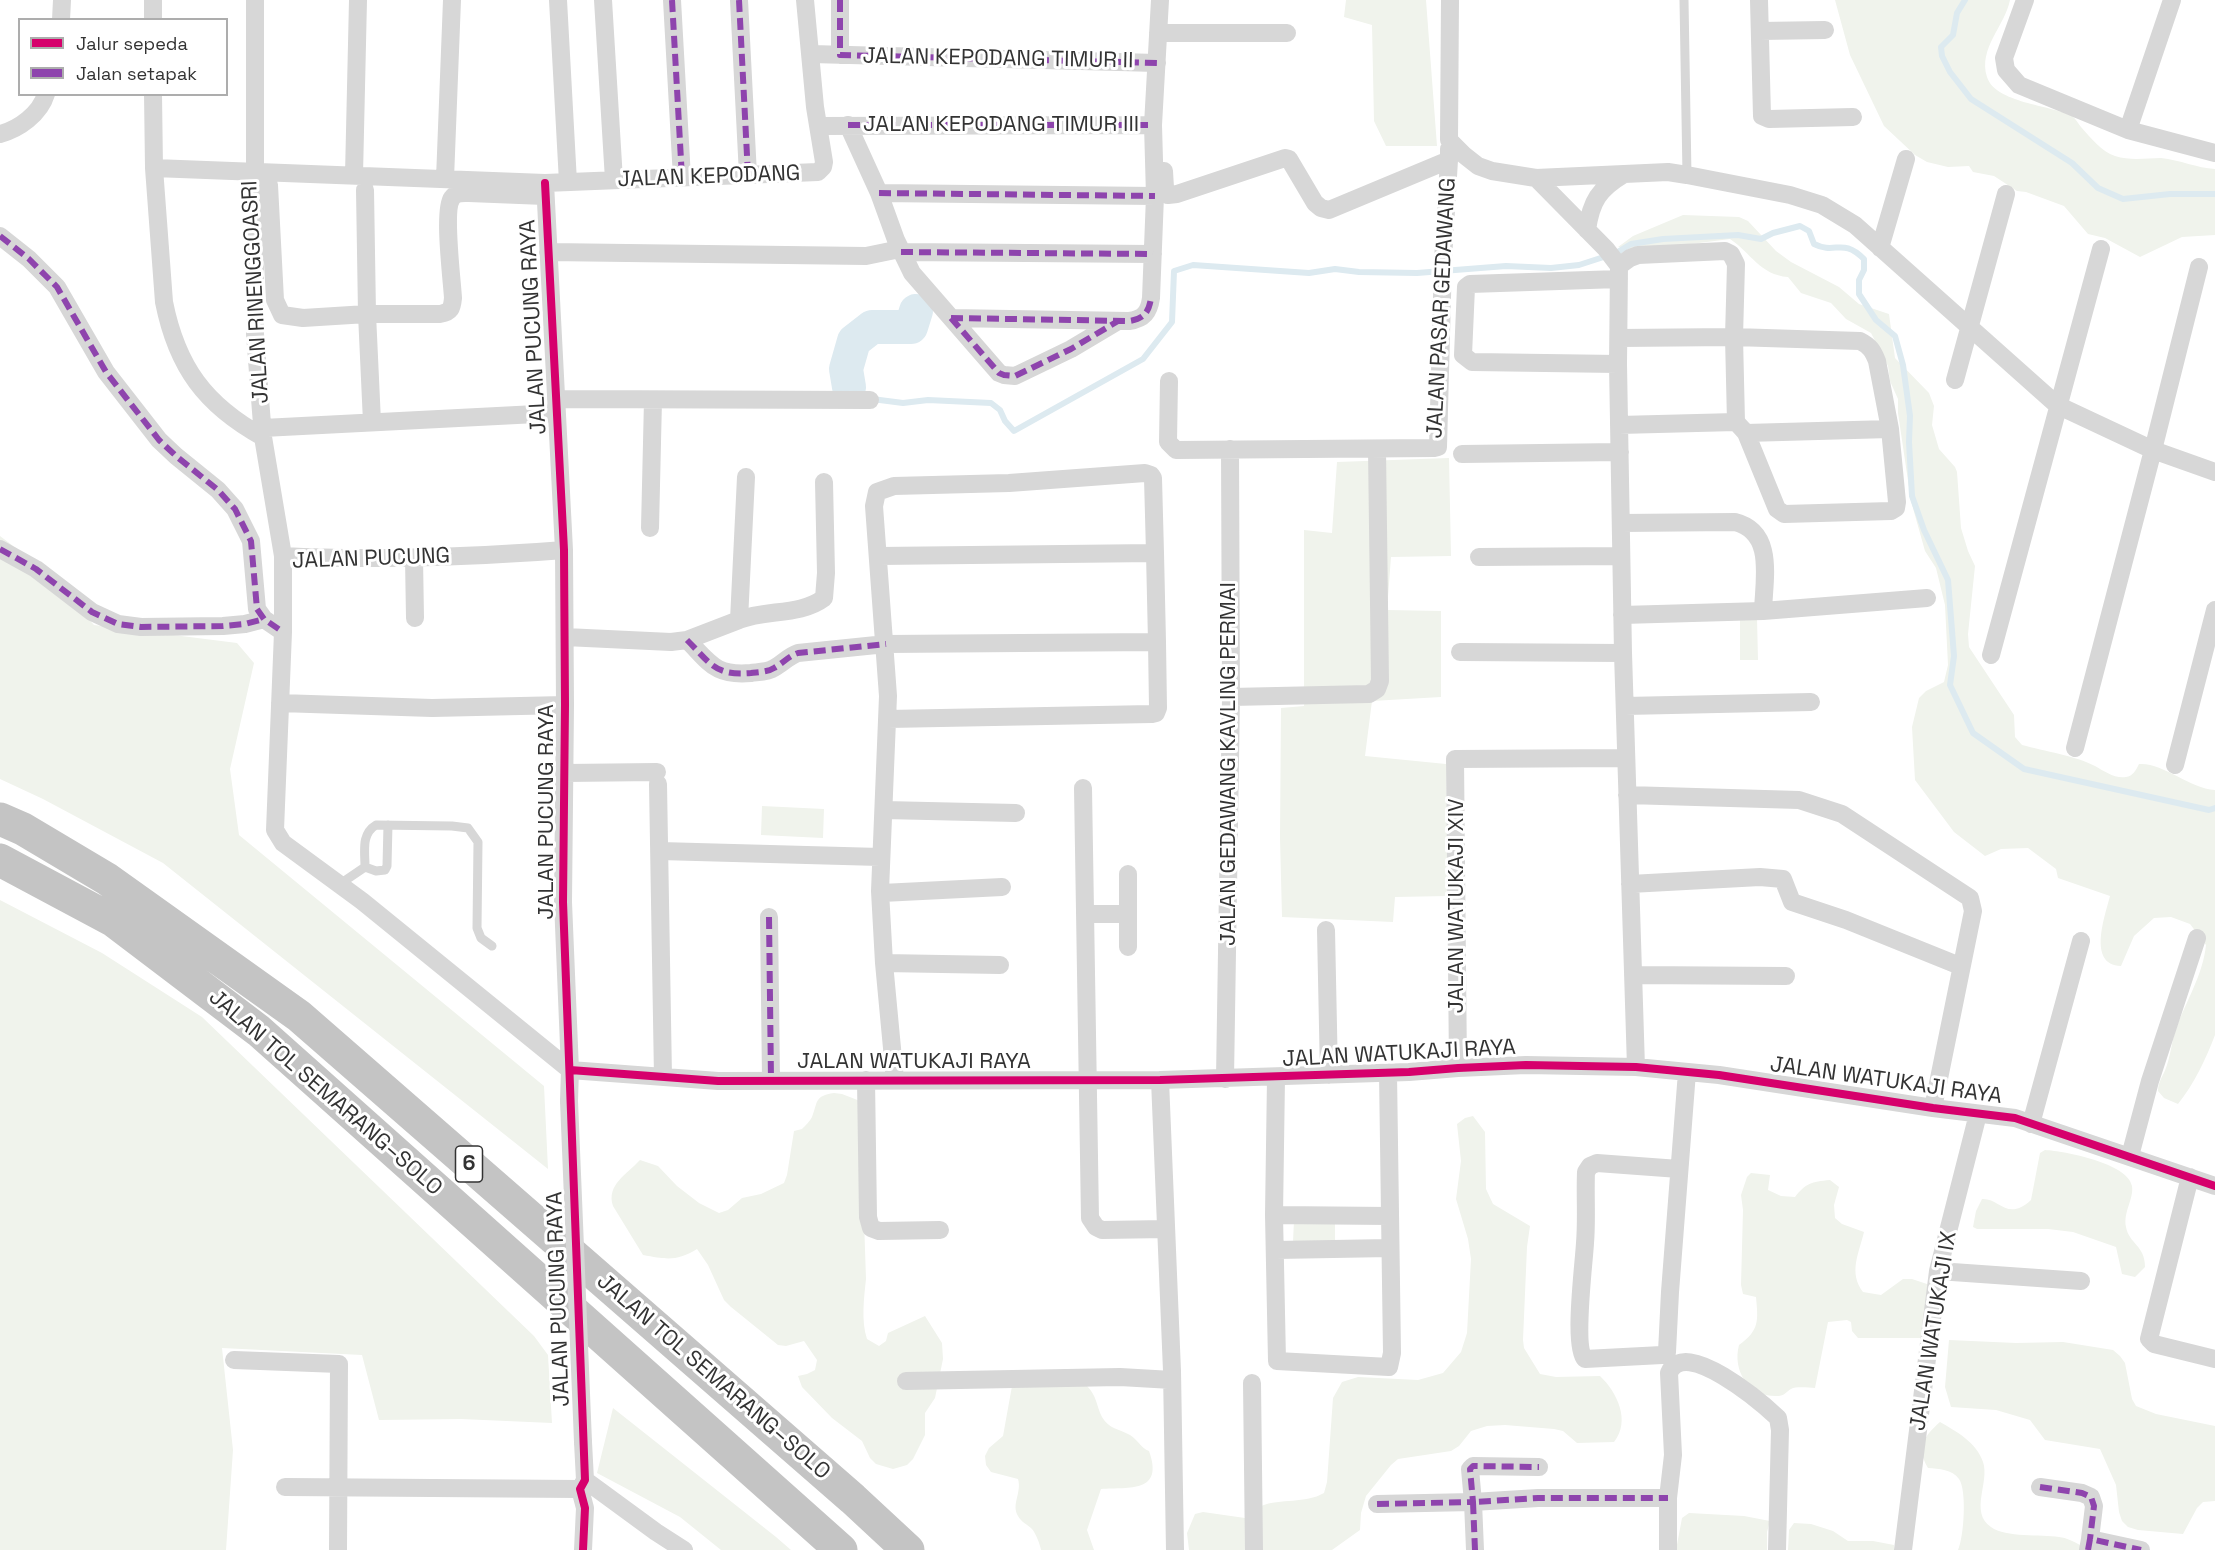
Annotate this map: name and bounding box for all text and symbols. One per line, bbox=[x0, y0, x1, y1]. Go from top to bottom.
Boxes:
legend bbox=[18, 18, 228, 96]
text: Jalur sepeda bbox=[76, 32, 188, 55]
street label: JALAN KEPODANG TIMUR II bbox=[862, 43, 1134, 75]
text: Jalan setapak bbox=[76, 62, 197, 85]
street label: JALAN KEPODANG TIMUR III bbox=[863, 112, 1139, 138]
street label: JALAN KEPODANG bbox=[617, 161, 801, 193]
street label: JALAN PASAR GEDAWANG bbox=[1422, 177, 1462, 439]
street label: JALAN RINENGGOASRI bbox=[237, 180, 275, 404]
street label: JALAN PUCUNG RAYA bbox=[515, 219, 553, 435]
street label: JALAN PUCUNG bbox=[292, 543, 450, 575]
street label: JALAN GEDAWANG KAVLING PERMAI bbox=[1216, 582, 1242, 946]
street label: JALAN PUCUNG RAYA bbox=[534, 704, 560, 920]
street label: JALAN WATUKAJI XIV bbox=[1444, 798, 1470, 1014]
street label: JALAN TOL SEMARANG–SOLO bbox=[203, 984, 447, 1202]
street label: JALAN WATUKAJI RAYA bbox=[1282, 1035, 1516, 1073]
street label: JALAN WATUKAJI RAYA bbox=[797, 1049, 1031, 1075]
street label: JALAN WATUKAJI RAYA bbox=[1768, 1052, 2004, 1110]
road number: 6 bbox=[456, 1146, 482, 1182]
street label: JALAN PUCUNG RAYA bbox=[542, 1191, 576, 1407]
street label: JALAN WATUKAJI IX bbox=[1905, 1229, 1963, 1433]
street label: JALAN TOL SEMARANG–SOLO bbox=[591, 1268, 835, 1486]

